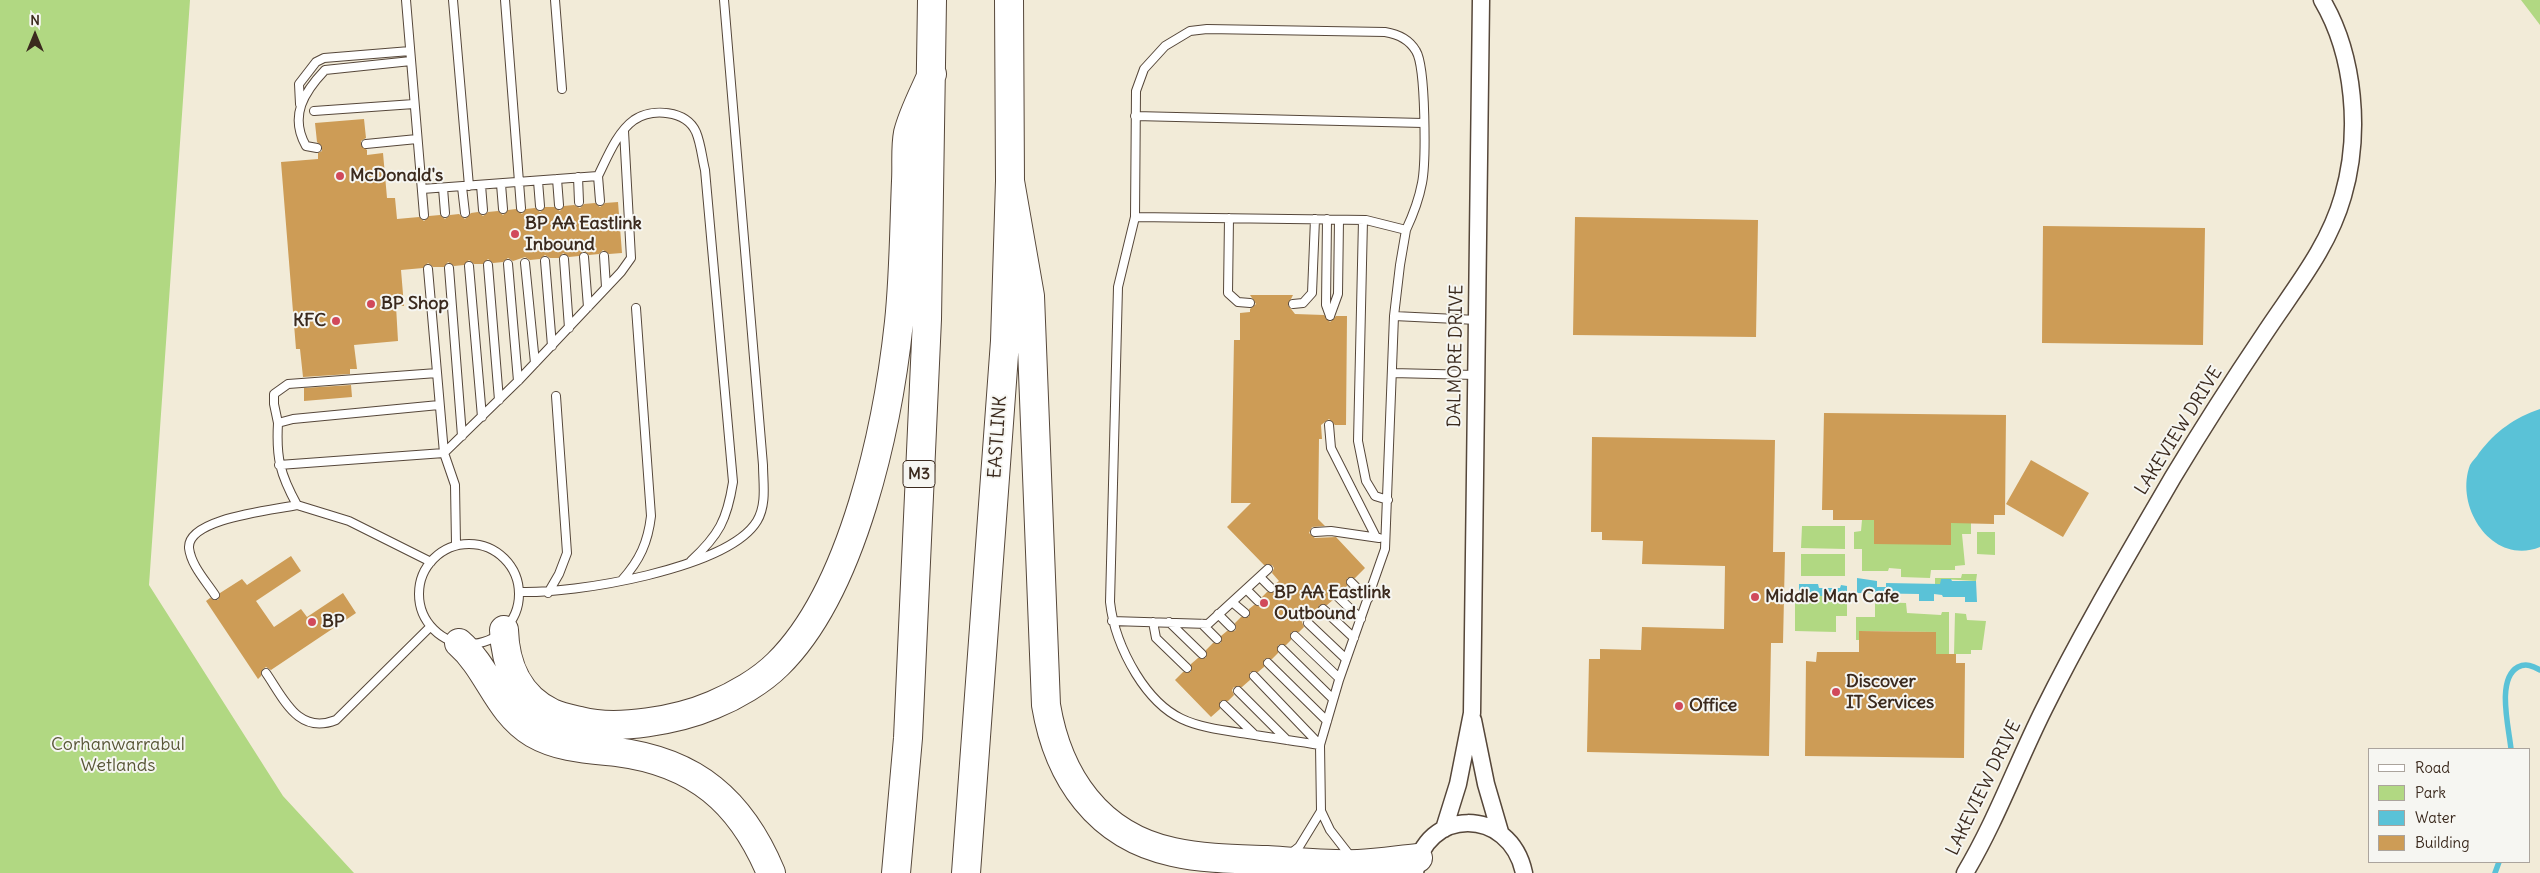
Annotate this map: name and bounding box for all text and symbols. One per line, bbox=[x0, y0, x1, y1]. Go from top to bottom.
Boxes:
north arrow bbox=[10, 10, 60, 60]
text: N bbox=[30, 11, 40, 29]
place label: McDonald's bbox=[350, 165, 443, 187]
marker: McDonald's bbox=[334, 170, 346, 182]
place label: BP AA Eastlink Inbound bbox=[525, 213, 642, 255]
marker: BP AA Eastlink Inbound bbox=[509, 228, 521, 240]
street label: DALMORE DRIVE bbox=[1444, 284, 1468, 428]
place label: BP Shop bbox=[381, 293, 449, 315]
marker: BP Shop bbox=[365, 298, 377, 310]
place label: KFC bbox=[293, 310, 326, 332]
marker: KFC bbox=[330, 315, 342, 327]
street label: LAKEVIEW DRIVE bbox=[2131, 363, 2227, 499]
street label: EASTLINK bbox=[984, 395, 1012, 479]
road number: M3 bbox=[903, 460, 935, 488]
place label: BP AA Eastlink Outbound bbox=[1274, 582, 1391, 624]
place label: Middle Man Cafe bbox=[1765, 586, 1899, 608]
marker: Middle Man Cafe bbox=[1749, 591, 1761, 603]
marker: BP AA Eastlink Outbound bbox=[1258, 597, 1270, 609]
place label: BP bbox=[322, 611, 345, 633]
marker: BP bbox=[306, 616, 318, 628]
place label: Discover IT Services bbox=[1846, 671, 1934, 714]
marker: Discover IT Services bbox=[1830, 686, 1842, 698]
place label: Office bbox=[1689, 695, 1737, 717]
marker: Office bbox=[1673, 700, 1685, 712]
street label: LAKEVIEW DRIVE bbox=[1942, 717, 2026, 859]
park label: Corhanwarrabul Wetlands bbox=[51, 734, 185, 776]
legend bbox=[2368, 748, 2530, 863]
text: Road bbox=[2415, 758, 2450, 777]
text: Park bbox=[2415, 783, 2446, 802]
text: Water bbox=[2415, 808, 2456, 827]
text: Building bbox=[2415, 833, 2470, 852]

